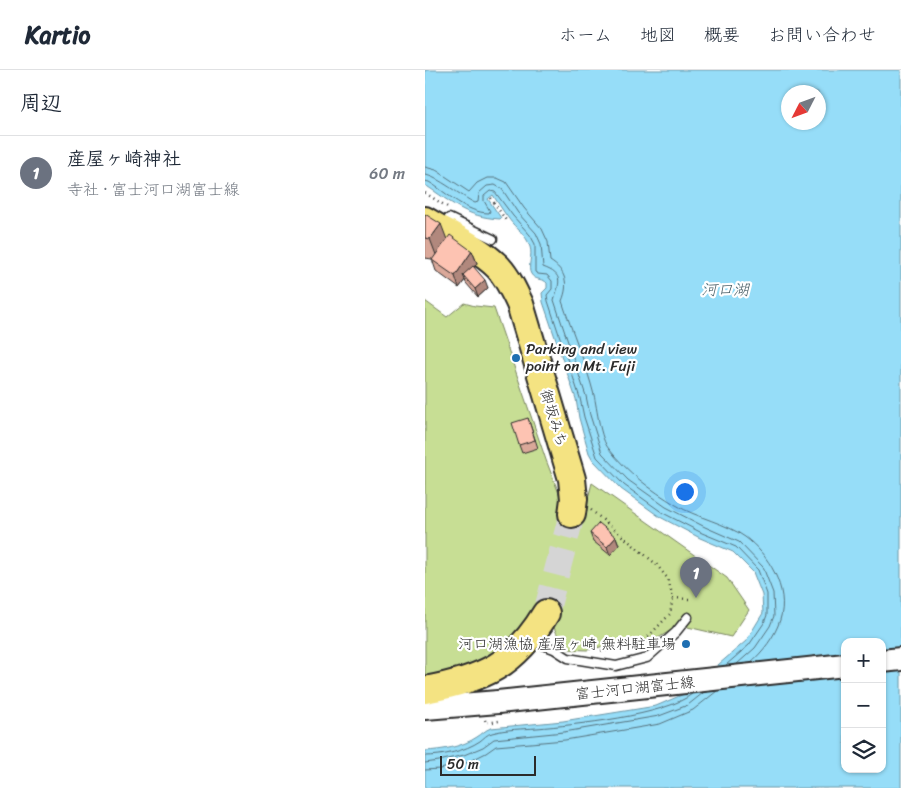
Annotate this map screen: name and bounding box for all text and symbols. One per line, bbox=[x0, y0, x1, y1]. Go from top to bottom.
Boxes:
text: Kartio bbox=[25, 14, 90, 56]
text: ホーム bbox=[559, 19, 612, 51]
text: 地図 bbox=[640, 19, 676, 51]
text: 概要 bbox=[704, 19, 740, 51]
text: お問い合わせ bbox=[768, 19, 876, 51]
text: 周辺 bbox=[20, 84, 62, 122]
north arrow bbox=[781, 85, 826, 130]
text: 産屋ヶ崎神社 bbox=[67, 142, 181, 175]
text: 1 bbox=[33, 159, 39, 188]
text: 60 m bbox=[369, 159, 405, 188]
text: 寺社 · 富士河口湖富士線 bbox=[67, 175, 240, 204]
water label: 河口湖 bbox=[701, 275, 751, 304]
place label: Parking and view point on Mt. Fuji bbox=[525, 336, 638, 379]
marker: Parking and view point on Mt. Fuji bbox=[510, 352, 522, 364]
street label: 御坂みち bbox=[533, 386, 575, 450]
your location bbox=[672, 479, 698, 505]
pin: 1 bbox=[680, 557, 712, 598]
place label: 河口湖漁協 産屋ヶ崎 無料駐車場 bbox=[458, 631, 676, 657]
marker: 河口湖漁協 産屋ヶ崎 無料駐車場 bbox=[680, 638, 692, 650]
map controls bbox=[841, 638, 886, 773]
button: + bbox=[841, 638, 886, 683]
street label: 富士河口湖富士線 bbox=[574, 669, 696, 707]
button: − bbox=[841, 683, 886, 728]
button: layers bbox=[841, 728, 886, 773]
text: 50 m bbox=[447, 752, 479, 777]
scale bar bbox=[440, 753, 536, 776]

